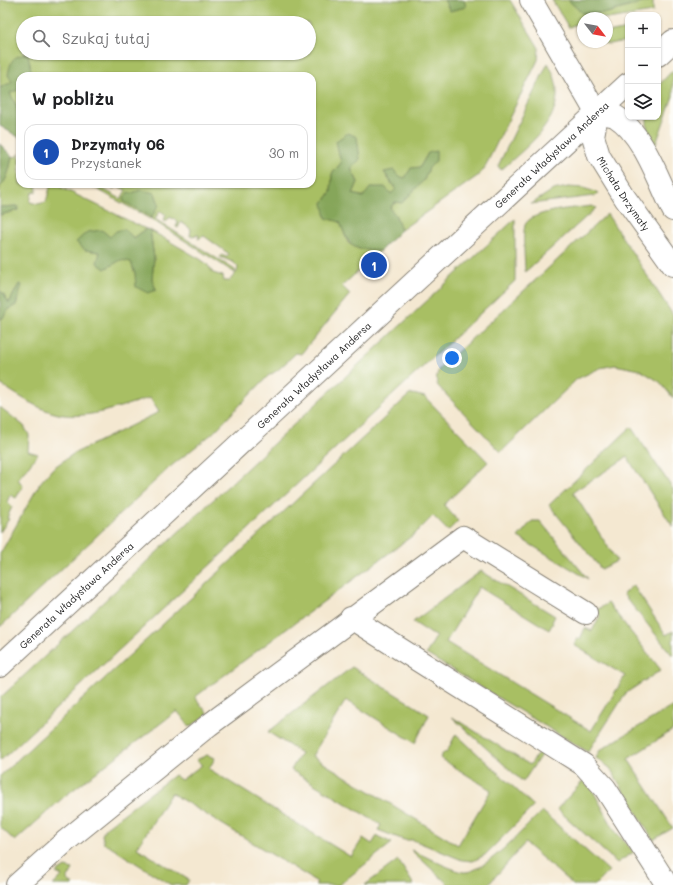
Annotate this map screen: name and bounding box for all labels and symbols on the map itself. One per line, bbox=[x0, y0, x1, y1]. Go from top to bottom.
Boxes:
north arrow bbox=[577, 12, 613, 48]
street label: Generała Władysława Andersa bbox=[491, 98, 612, 211]
street label: Michała Drzymały bbox=[594, 154, 653, 234]
pin: 1 bbox=[361, 250, 387, 280]
street label: Generała Władysława Andersa bbox=[254, 318, 374, 432]
your location bbox=[442, 348, 462, 368]
street label: Generała Władysława Andersa bbox=[16, 539, 137, 652]

